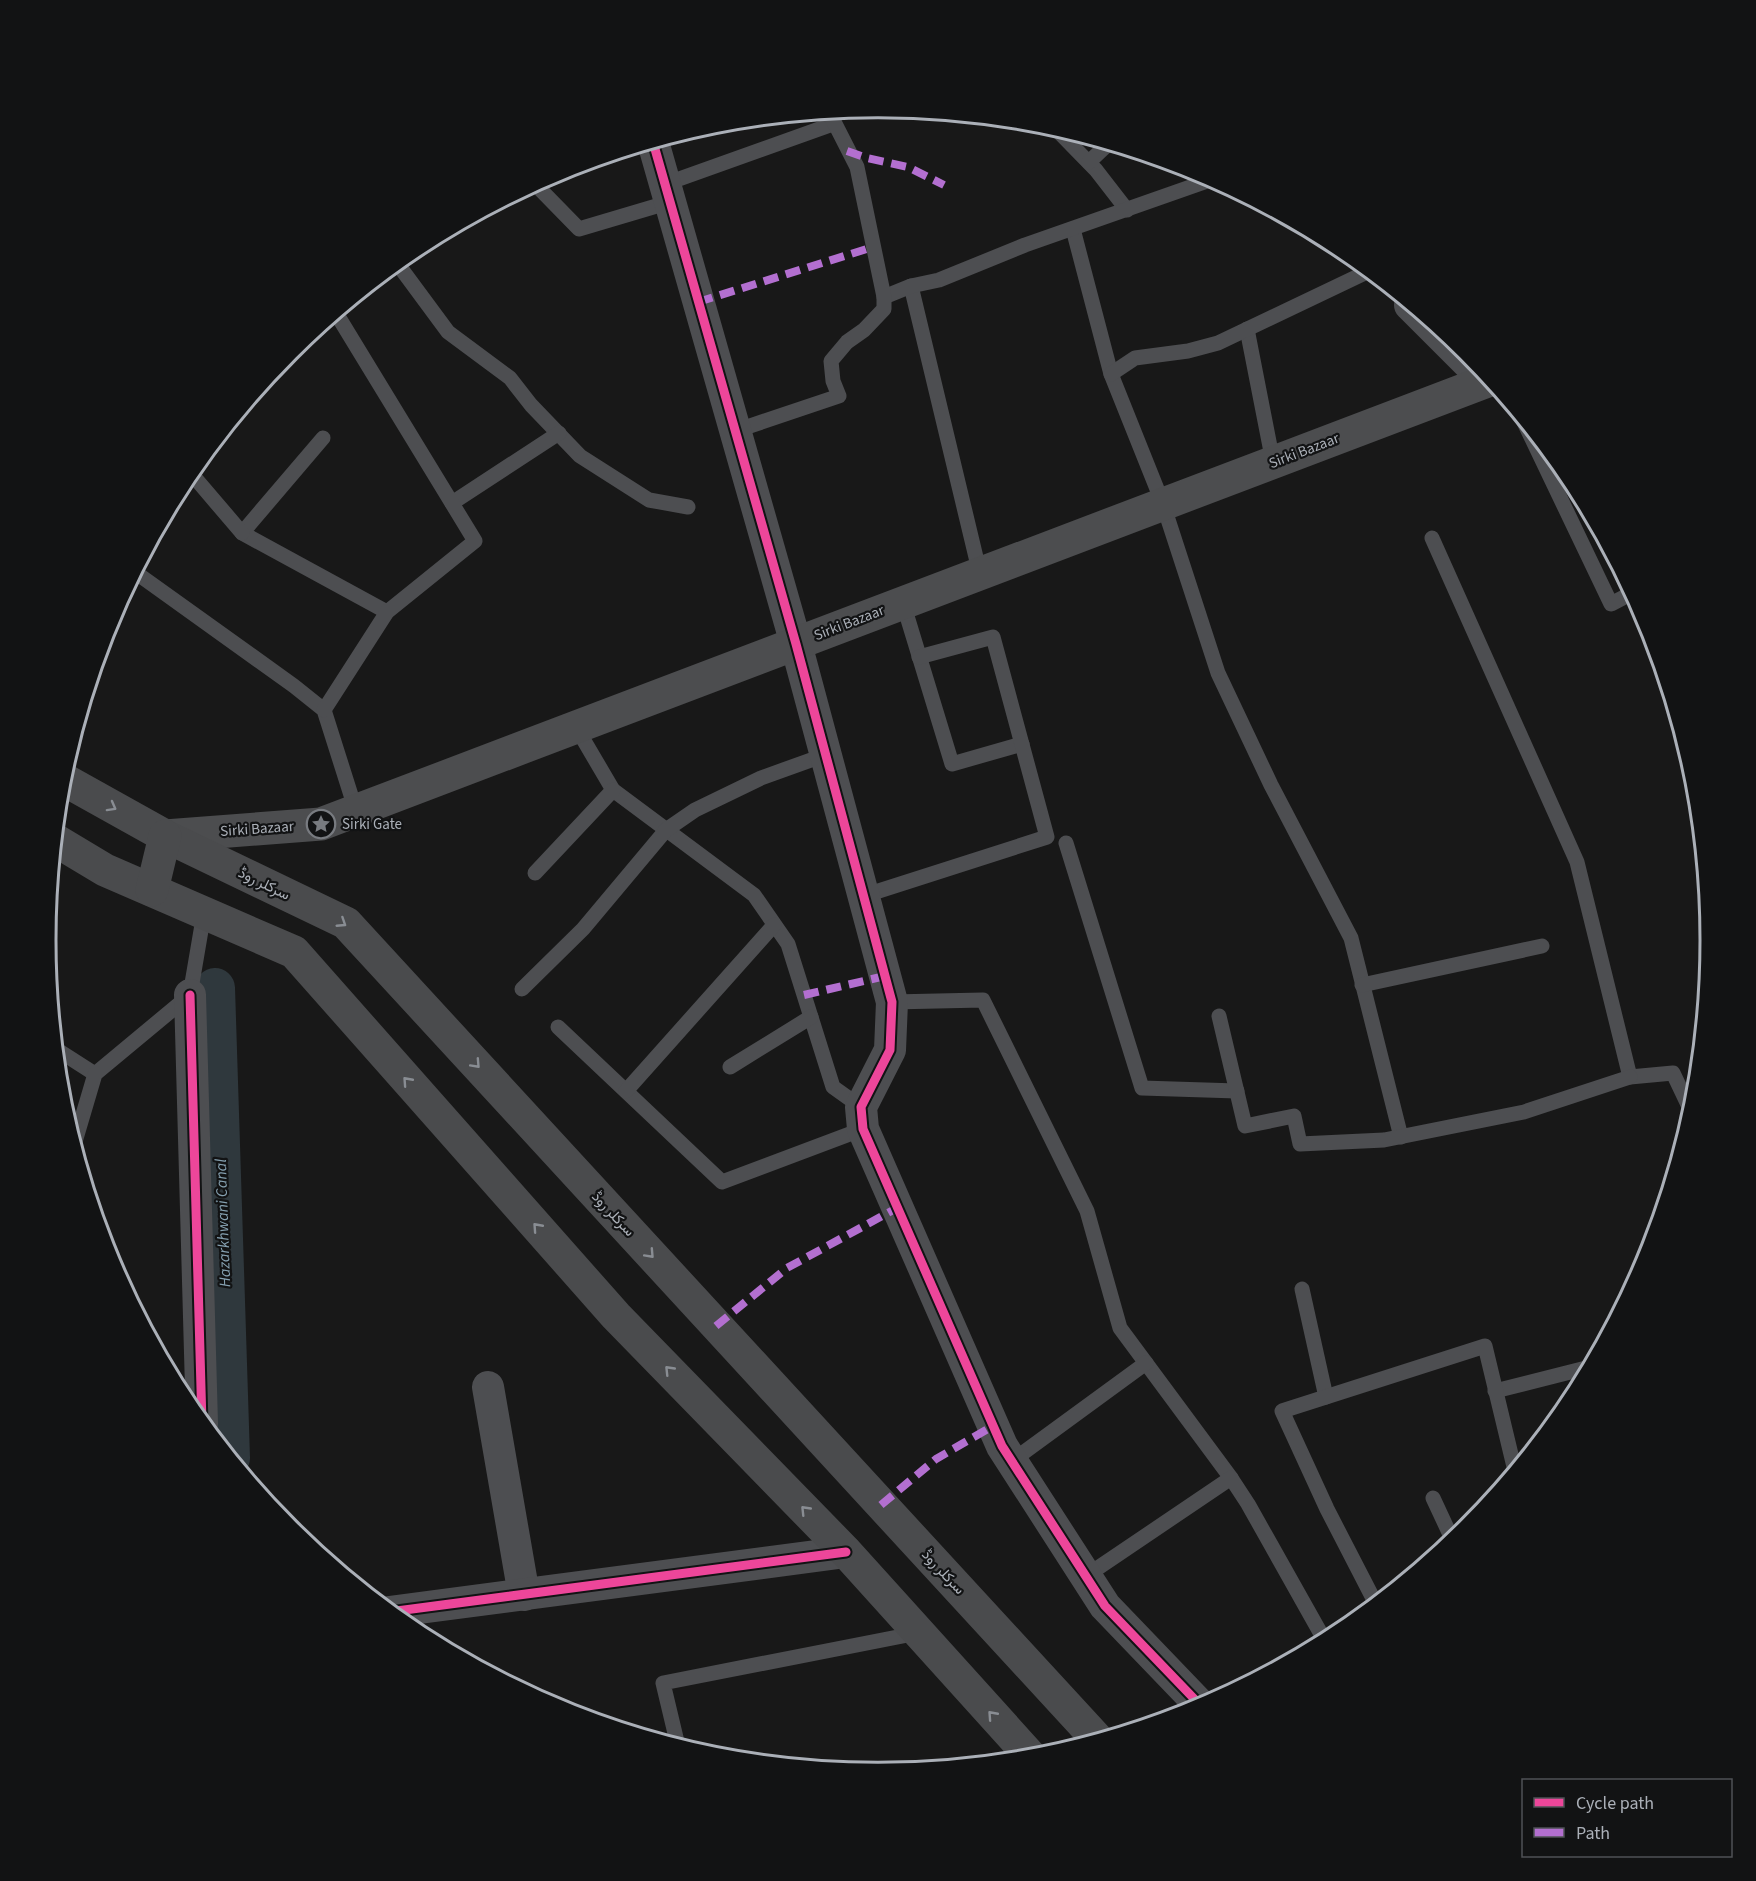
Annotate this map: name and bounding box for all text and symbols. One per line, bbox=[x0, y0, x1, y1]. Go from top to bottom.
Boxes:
street label: Sirki Bazaar bbox=[1266, 428, 1343, 474]
street label: Sirki Bazaar bbox=[811, 600, 888, 646]
one-way arrow bbox=[106, 800, 116, 811]
place icon: Sirki Gate bbox=[305, 808, 337, 840]
place label: Sirki Gate bbox=[342, 814, 402, 835]
street label: Sirki Bazaar bbox=[219, 816, 295, 842]
street label: سرکلر روڈ bbox=[235, 862, 294, 906]
one-way arrow bbox=[336, 916, 347, 927]
one-way arrow bbox=[469, 1058, 480, 1068]
one-way arrow bbox=[403, 1077, 414, 1088]
water label: Hazarkhwani Canal bbox=[210, 1158, 236, 1288]
street label: سرکلر روڈ bbox=[586, 1187, 640, 1241]
one-way arrow bbox=[533, 1223, 544, 1234]
one-way arrow bbox=[643, 1248, 654, 1258]
one-way arrow bbox=[666, 1367, 677, 1378]
one-way arrow bbox=[801, 1507, 812, 1517]
street label: سرکلر روڈ bbox=[916, 1545, 970, 1599]
one-way arrow bbox=[988, 1711, 999, 1722]
legend bbox=[1522, 1779, 1732, 1857]
text: Cycle path bbox=[1576, 1791, 1654, 1816]
text: Path bbox=[1576, 1821, 1610, 1846]

